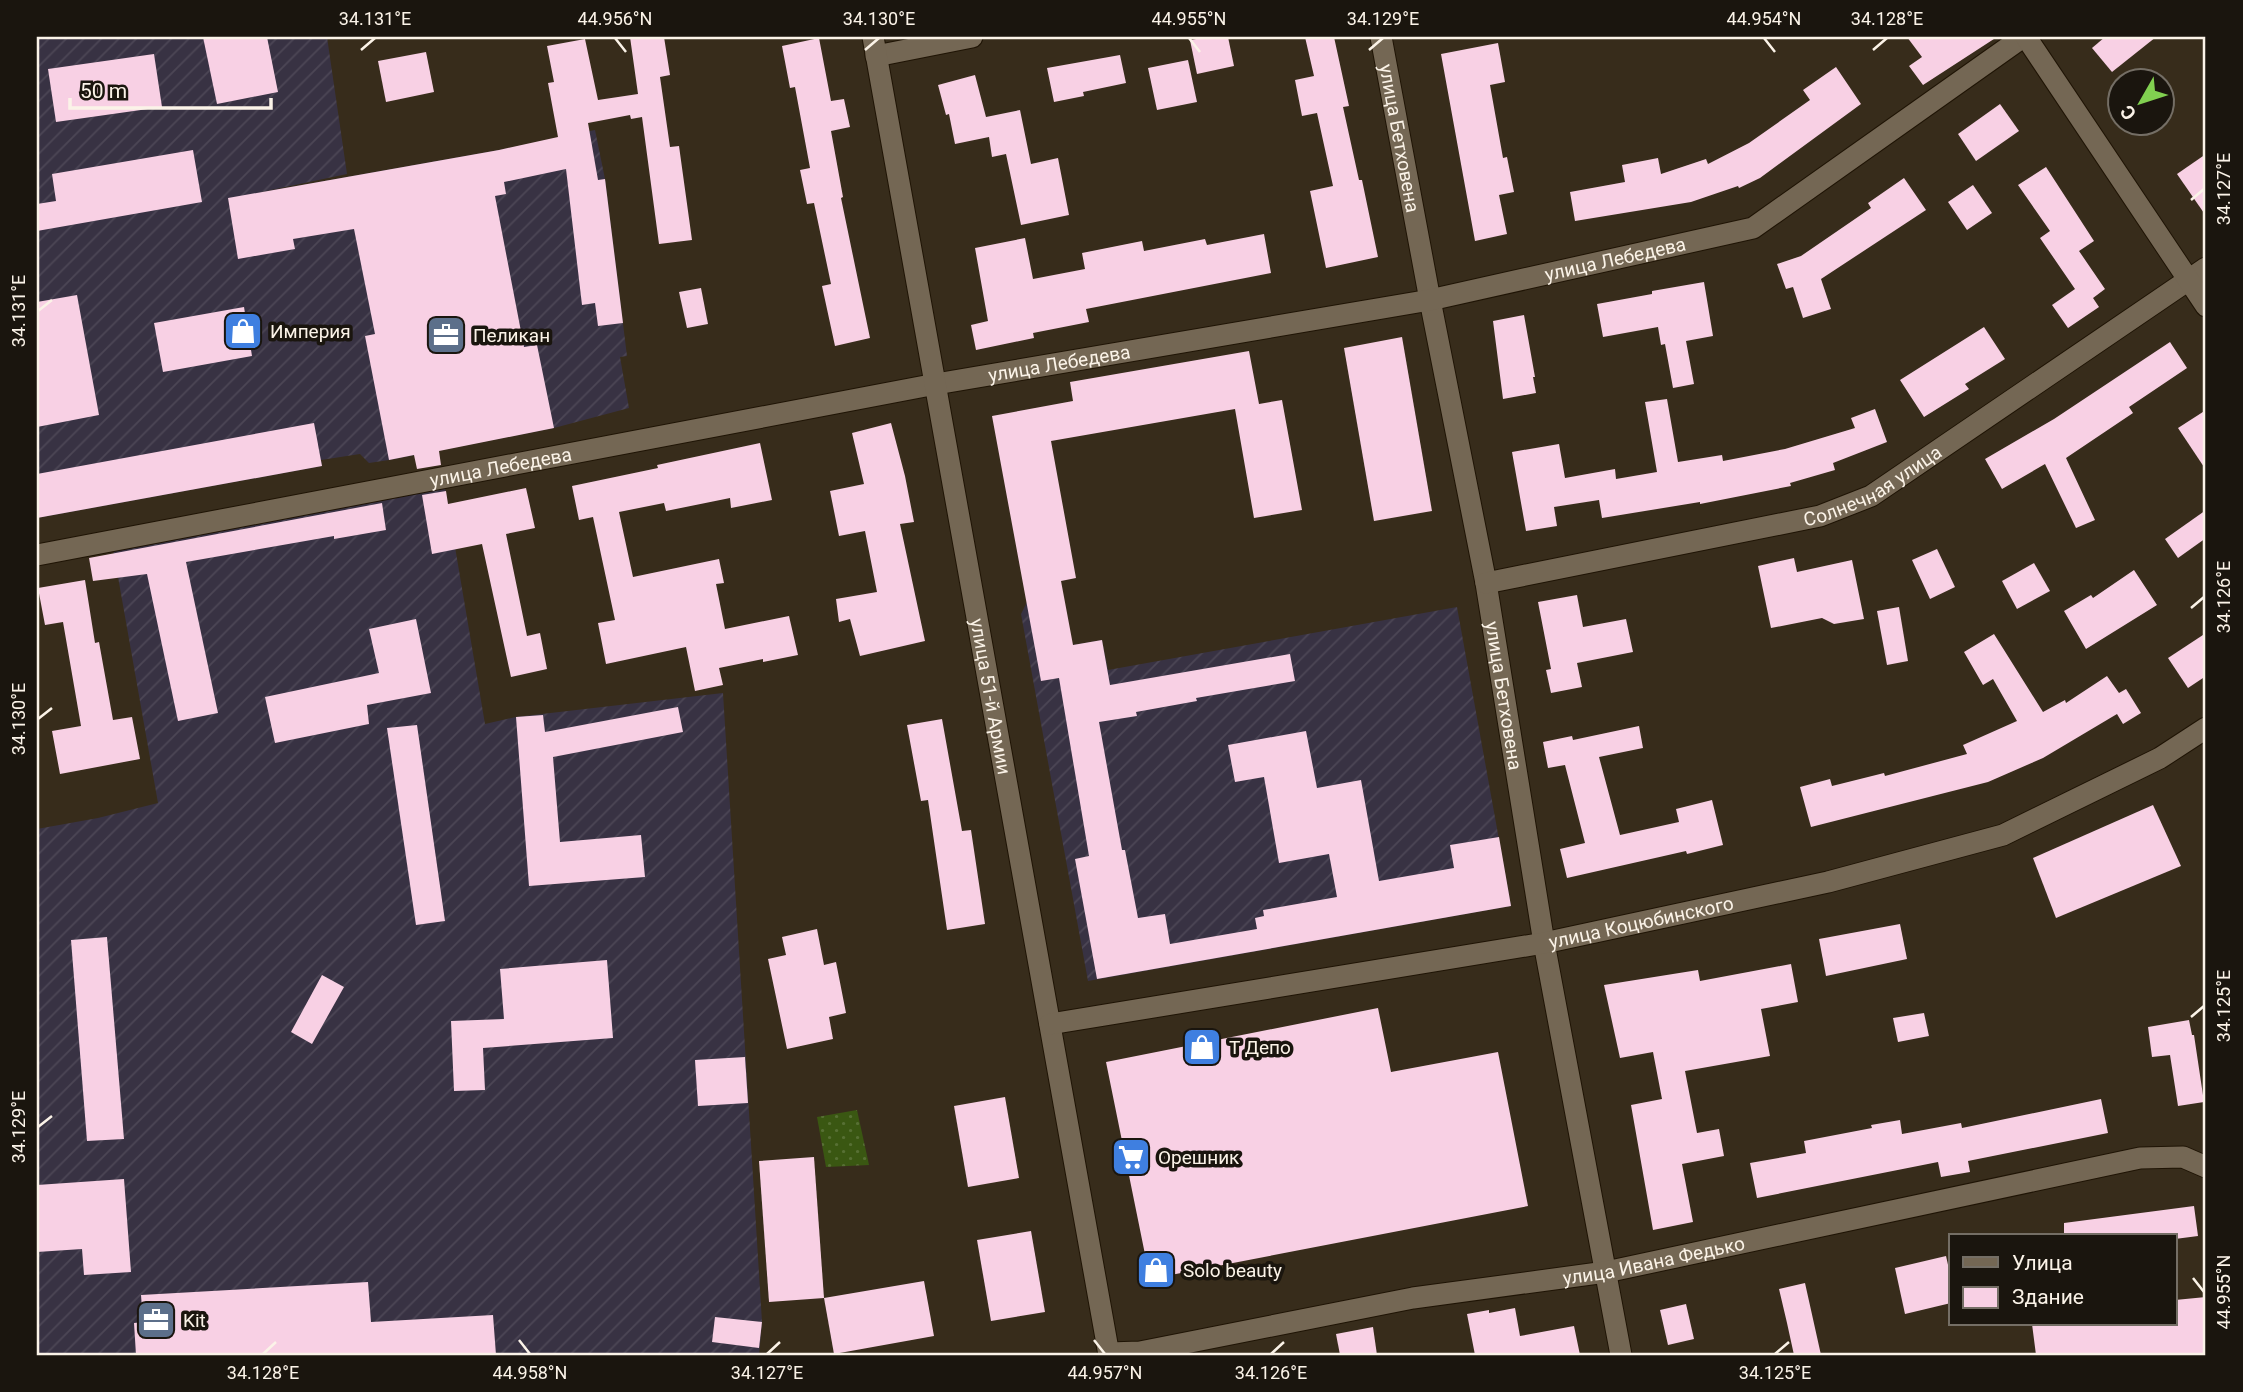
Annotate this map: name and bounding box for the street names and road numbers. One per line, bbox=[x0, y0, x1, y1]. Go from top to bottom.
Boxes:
street label: улица Бетховена bbox=[1375, 62, 1425, 214]
street label: улица Лебедева bbox=[1543, 232, 1688, 286]
street label: улица Лебедева bbox=[986, 340, 1132, 386]
street label: Солнечная улица bbox=[1801, 440, 1946, 531]
street label: улица Лебедева bbox=[428, 442, 573, 492]
street label: улица 51-й Армии bbox=[966, 617, 1016, 776]
street label: улица Бетховена bbox=[1481, 619, 1527, 772]
street label: улица Коцюбинского bbox=[1547, 891, 1736, 953]
street label: улица Ивана Федько bbox=[1561, 1231, 1747, 1289]

